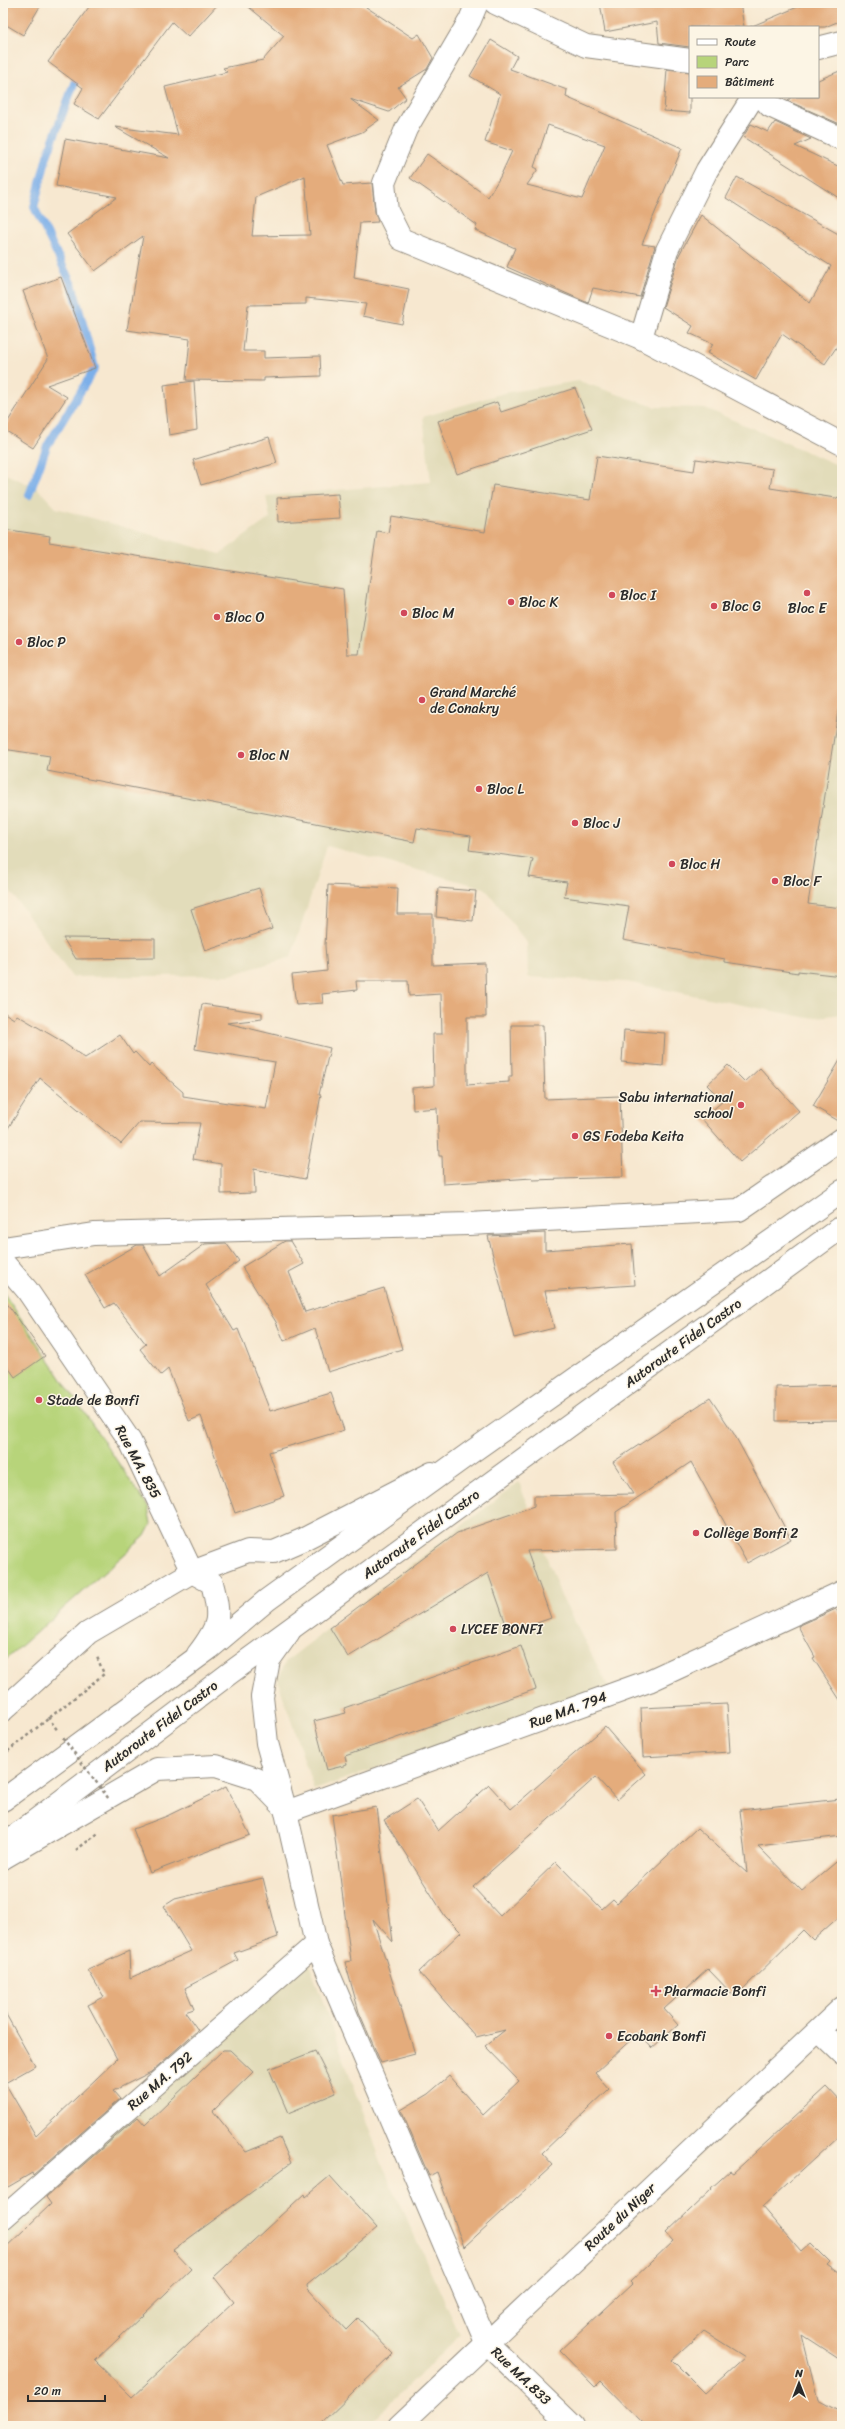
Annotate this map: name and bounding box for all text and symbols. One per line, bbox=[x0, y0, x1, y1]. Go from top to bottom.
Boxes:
legend bbox=[689, 26, 819, 98]
text: Route bbox=[725, 31, 756, 53]
text: Parc bbox=[725, 51, 749, 73]
text: Bâtiment bbox=[725, 71, 774, 93]
place label: Bloc I bbox=[620, 583, 658, 608]
marker: Bloc E bbox=[802, 588, 812, 598]
place label: Bloc K bbox=[519, 590, 559, 615]
marker: Bloc I bbox=[607, 590, 617, 600]
place label: Bloc G bbox=[722, 594, 762, 619]
place label: Bloc E bbox=[788, 596, 827, 621]
marker: Bloc K bbox=[506, 597, 516, 607]
place label: Bloc M bbox=[412, 601, 455, 626]
marker: Bloc G bbox=[709, 601, 719, 611]
place label: Bloc O bbox=[225, 605, 265, 630]
marker: Bloc M bbox=[399, 608, 409, 618]
marker: Bloc O bbox=[212, 612, 222, 622]
place label: Bloc P bbox=[27, 630, 67, 655]
marker: Bloc P bbox=[14, 637, 24, 647]
place label: Grand Marché de Conakry bbox=[430, 680, 516, 721]
marker: Grand Marché de Conakry bbox=[417, 695, 427, 705]
place label: Bloc N bbox=[249, 743, 290, 768]
marker: Bloc N bbox=[236, 750, 246, 760]
place label: Bloc L bbox=[487, 777, 525, 802]
marker: Bloc L bbox=[474, 784, 484, 794]
place label: Bloc J bbox=[583, 811, 621, 836]
marker: Bloc J bbox=[570, 818, 580, 828]
place label: Bloc H bbox=[680, 852, 721, 877]
marker: Bloc H bbox=[667, 859, 677, 869]
place label: Bloc F bbox=[783, 869, 823, 894]
marker: Bloc F bbox=[770, 876, 780, 886]
place label: Sabu international school bbox=[619, 1085, 734, 1126]
marker: Sabu international school bbox=[736, 1100, 746, 1110]
place label: GS Fodeba Keita bbox=[583, 1124, 684, 1149]
marker: GS Fodeba Keita bbox=[570, 1131, 580, 1141]
street label: Autoroute Fidel Castro bbox=[618, 1292, 747, 1395]
place label: Stade de Bonfi bbox=[47, 1388, 139, 1413]
marker: Stade de Bonfi bbox=[34, 1395, 44, 1405]
street label: Rue MA. 835 bbox=[108, 1421, 168, 1504]
street label: Autoroute Fidel Castro bbox=[356, 1483, 485, 1586]
place label: Collège Bonfi 2 bbox=[704, 1521, 798, 1546]
marker: Collège Bonfi 2 bbox=[691, 1528, 701, 1538]
place label: LYCEE BONFI bbox=[461, 1617, 544, 1642]
marker: LYCEE BONFI bbox=[448, 1624, 458, 1634]
street label: Autoroute Fidel Castro bbox=[96, 1674, 224, 1779]
street label: Rue MA. 794 bbox=[526, 1684, 611, 1736]
place label: Pharmacie Bonfi bbox=[664, 1979, 767, 2004]
marker: Pharmacie Bonfi bbox=[651, 1986, 661, 1996]
place label: Ecobank Bonfi bbox=[617, 2024, 706, 2049]
marker: Ecobank Bonfi bbox=[604, 2031, 614, 2041]
street label: Rue MA. 792 bbox=[121, 2045, 199, 2117]
street label: Route du Niger bbox=[578, 2176, 663, 2257]
street label: Rue MA.833 bbox=[485, 2341, 557, 2412]
north arrow bbox=[779, 2363, 819, 2403]
text: N bbox=[794, 2364, 803, 2383]
scale bar bbox=[28, 2377, 105, 2403]
text: 20 m bbox=[34, 2380, 61, 2402]

